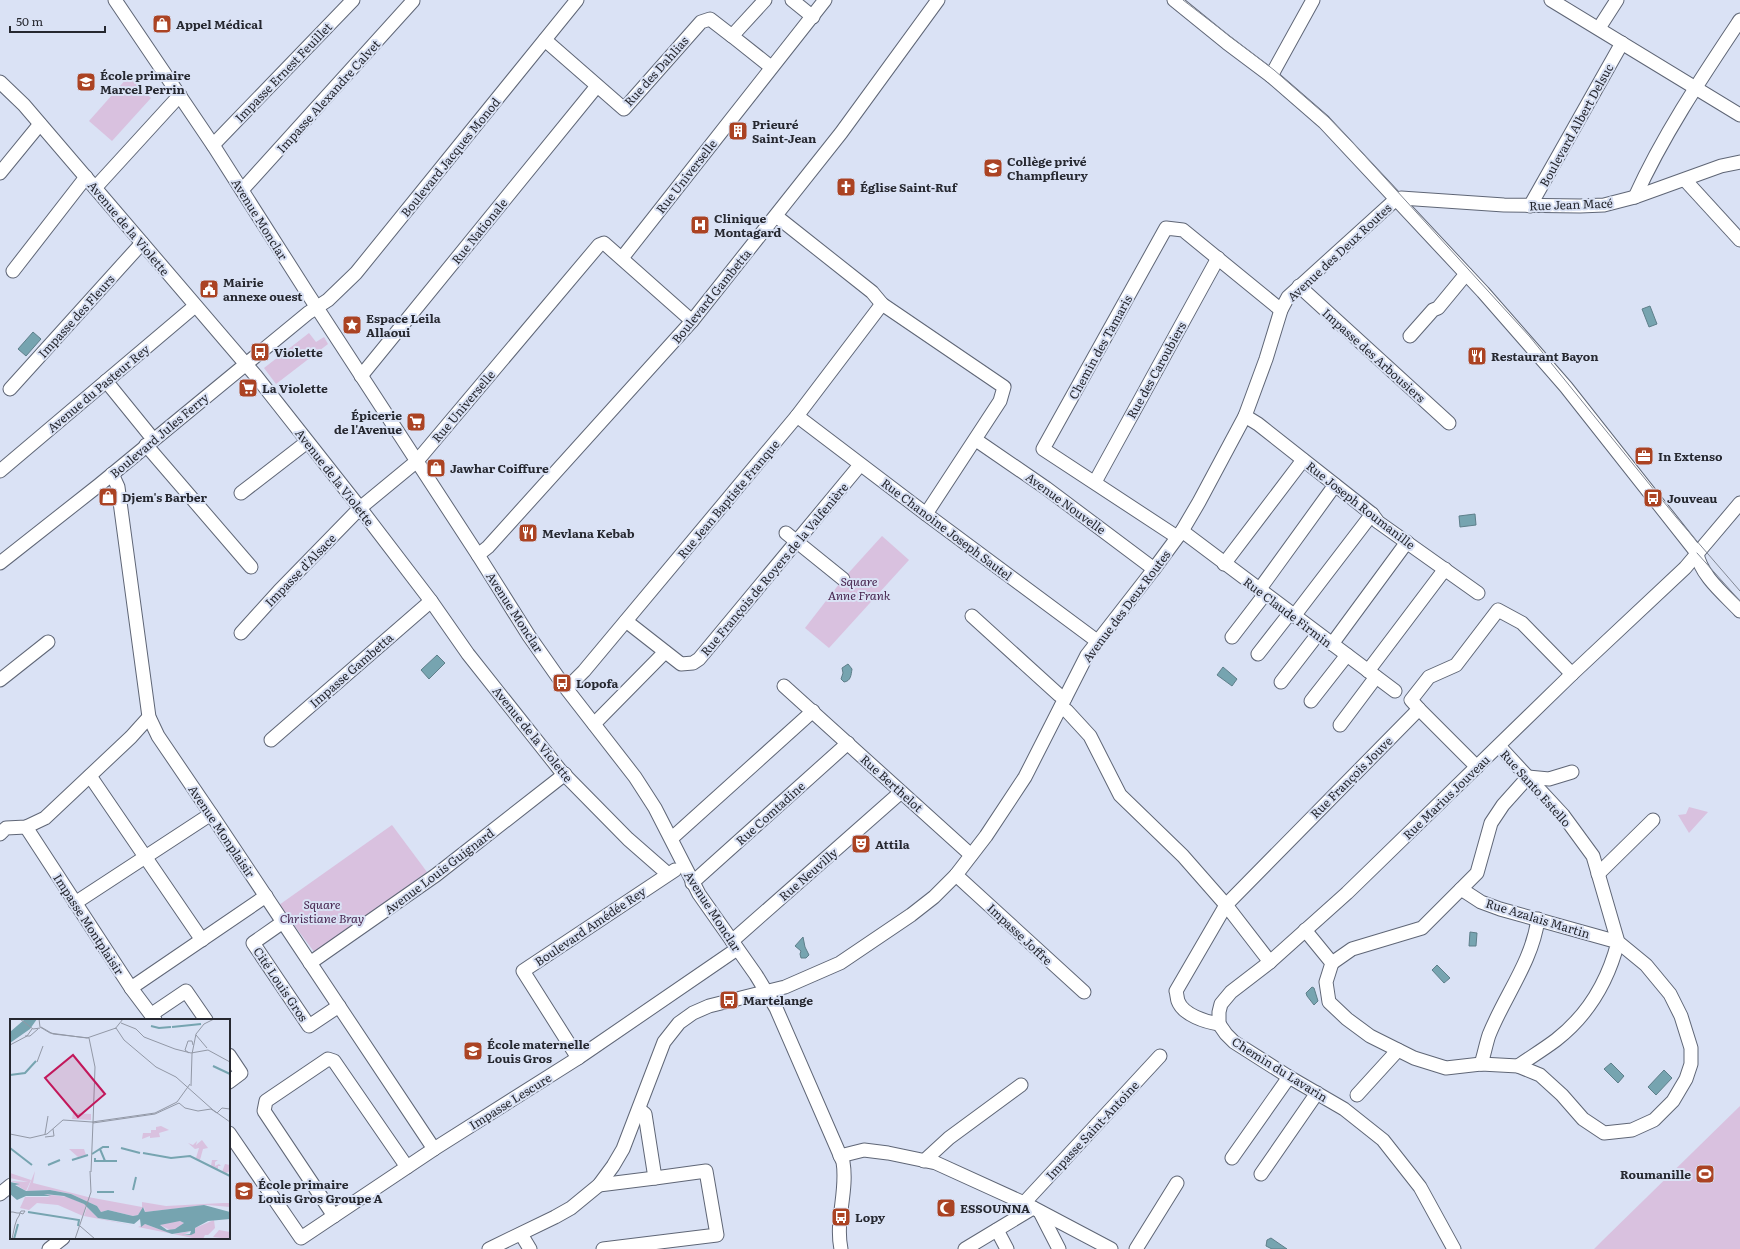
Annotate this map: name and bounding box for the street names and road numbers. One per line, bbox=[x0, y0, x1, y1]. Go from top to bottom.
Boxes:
street label: Impasse Ernest Feuillet bbox=[230, 18, 336, 126]
street label: Rue des Dahlias bbox=[620, 32, 693, 110]
street label: Impasse Alexandre Calvet bbox=[272, 35, 384, 157]
street label: Boulevard Albert Delsuc bbox=[1535, 60, 1617, 190]
street label: Boulevard Jacques Monod bbox=[396, 93, 504, 221]
street label: Rue Universelle bbox=[651, 135, 721, 217]
street label: Avenue Monclar bbox=[228, 175, 292, 264]
street label: Avenue de la Violette bbox=[84, 177, 174, 279]
street label: Rue Nationale bbox=[447, 194, 511, 268]
street label: Rue Jean Macé bbox=[1529, 194, 1613, 214]
street label: Avenue des Deux Routes bbox=[1283, 198, 1396, 305]
street label: Boulevard Gambetta bbox=[667, 244, 755, 347]
street label: Impasse des Fleurs bbox=[34, 270, 119, 362]
street label: Chemin des Tamaris bbox=[1064, 291, 1136, 402]
street label: Impasse des Arbousiers bbox=[1318, 304, 1430, 407]
street label: Rue des Caroubiers bbox=[1122, 318, 1190, 422]
street label: Avenue du Pasteur Rey bbox=[43, 340, 153, 436]
street label: Rue Universelle bbox=[427, 366, 499, 446]
street label: Boulevard Jules Ferry bbox=[106, 388, 212, 482]
street label: Avenue de la Violette bbox=[291, 425, 379, 529]
street label: Rue Jean Baptiste Franque bbox=[673, 436, 783, 562]
street label: Rue Joseph Roumanille bbox=[1303, 457, 1419, 553]
street label: Avenue Nouvelle bbox=[1022, 468, 1110, 538]
street label: Rue Chanoine Joseph Sautel bbox=[878, 474, 1016, 584]
street label: Rue François de Royers de la Valfenière bbox=[696, 478, 852, 660]
street label: Impasse d'Alsace bbox=[260, 529, 340, 611]
street label: Avenue des Deux Routes bbox=[1078, 546, 1175, 666]
street label: Avenue Monclar bbox=[482, 568, 548, 656]
street label: Rue Claude Firmin bbox=[1240, 573, 1336, 651]
street label: Impasse Gambetta bbox=[305, 628, 397, 711]
street label: Avenue de la Violette bbox=[489, 682, 577, 786]
street label: Rue François Jouve bbox=[1306, 732, 1396, 822]
street label: Rue Santo Estello bbox=[1496, 745, 1576, 831]
street label: Rue Berthelot bbox=[857, 750, 927, 816]
street label: Rue Marius Jouveau bbox=[1398, 750, 1494, 843]
street label: Rue Comtadine bbox=[731, 777, 809, 849]
street label: Avenue Monplaisir bbox=[184, 781, 260, 881]
street label: Avenue Louis Guignard bbox=[380, 823, 498, 918]
street label: Rue Neuvilly bbox=[775, 843, 841, 905]
street label: Avenue Monclar bbox=[680, 867, 746, 955]
street label: Impasse Montplaisir bbox=[49, 870, 129, 978]
street label: Boulevard Amédée Rey bbox=[531, 882, 649, 970]
street label: Rue Azalais Martin bbox=[1484, 894, 1593, 942]
street label: Impasse Joffre bbox=[983, 899, 1057, 969]
street label: Cité Louis Gros bbox=[249, 943, 313, 1025]
street label: Chemin du Lavarin bbox=[1229, 1032, 1331, 1106]
street label: Impasse Lescure bbox=[465, 1068, 555, 1134]
street label: Impasse Saint-Antoine bbox=[1041, 1076, 1143, 1184]

